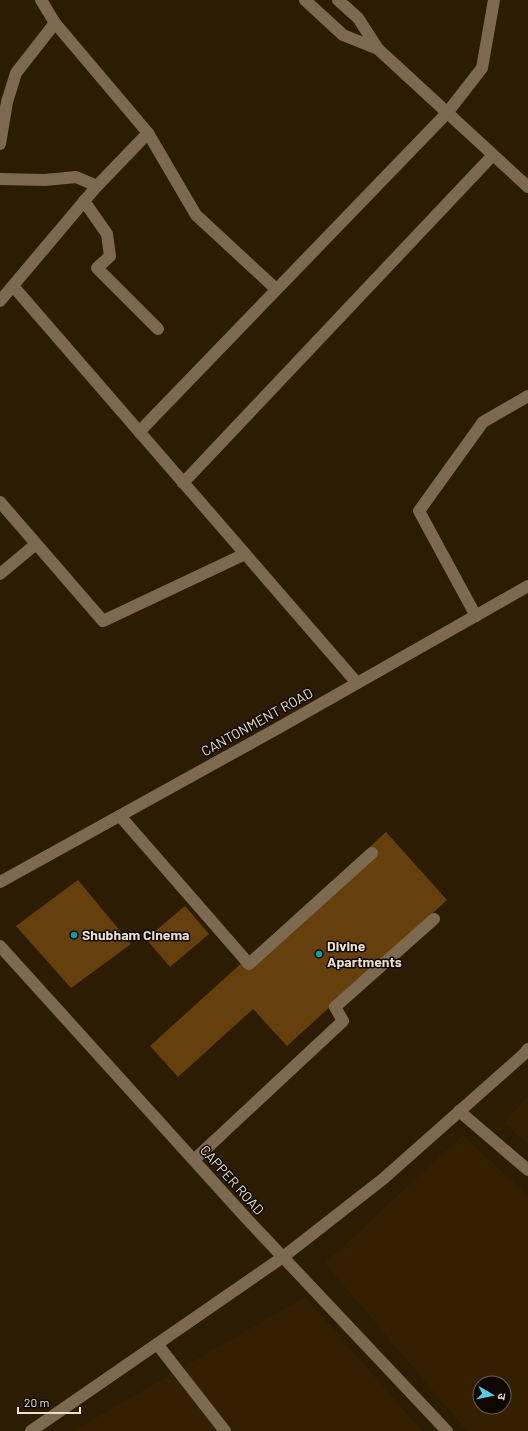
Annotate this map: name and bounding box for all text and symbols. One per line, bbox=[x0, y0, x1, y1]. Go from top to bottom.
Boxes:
street label: CANTONMENT ROAD bbox=[198, 684, 316, 759]
place label: Shubham Cinema bbox=[82, 926, 190, 943]
marker: Shubham Cinema bbox=[69, 930, 79, 940]
place label: Divine Apartments bbox=[327, 937, 402, 970]
marker: Divine Apartments bbox=[314, 949, 324, 959]
street label: CAPPER ROAD bbox=[197, 1141, 268, 1218]
north arrow bbox=[472, 1375, 512, 1415]
scale bar bbox=[18, 1389, 80, 1415]
text: उ bbox=[495, 1392, 509, 1401]
text: 20 m bbox=[24, 1395, 50, 1409]

